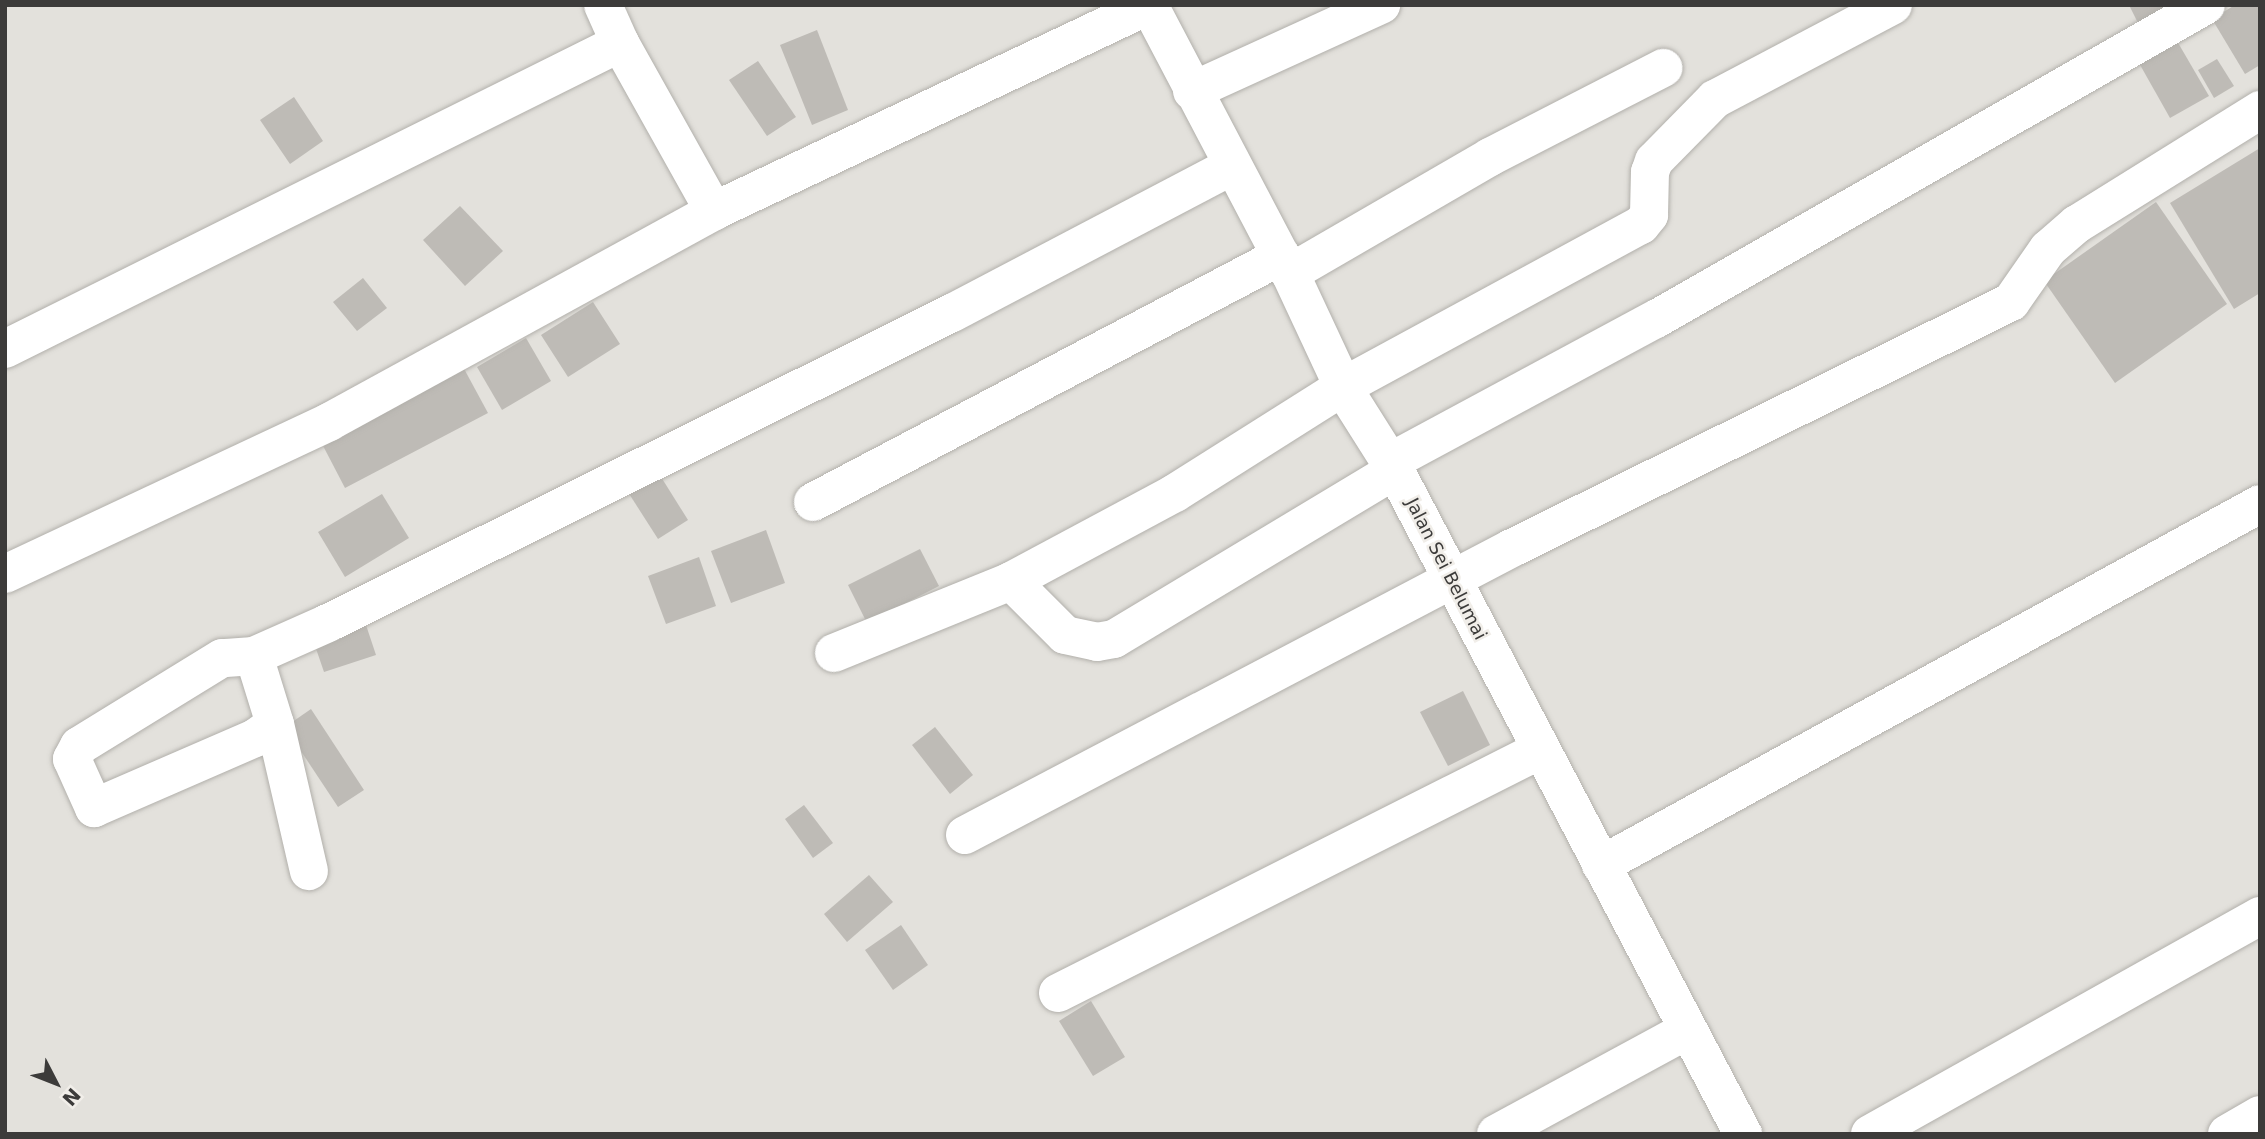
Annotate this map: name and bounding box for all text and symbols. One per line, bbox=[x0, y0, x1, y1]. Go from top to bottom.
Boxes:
street label: Jalan Sei Belumai bbox=[1401, 495, 1491, 643]
north arrow bbox=[21, 1048, 91, 1118]
text: N bbox=[58, 1084, 85, 1110]

